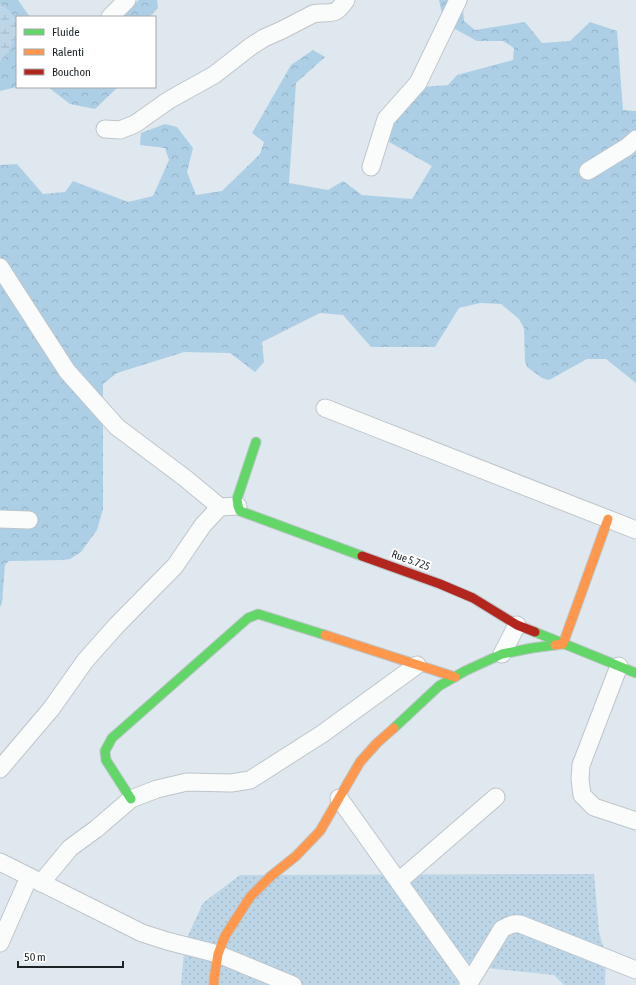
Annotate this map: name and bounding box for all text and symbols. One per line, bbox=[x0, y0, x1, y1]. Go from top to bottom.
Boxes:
legend bbox=[16, 16, 156, 88]
text: Fluide bbox=[52, 25, 80, 39]
text: Ralenti bbox=[52, 45, 84, 59]
text: Bouchon bbox=[52, 65, 91, 79]
street label: Rue 5.725 bbox=[390, 548, 432, 572]
scale bar bbox=[18, 943, 123, 969]
text: 50 m bbox=[24, 950, 46, 964]

